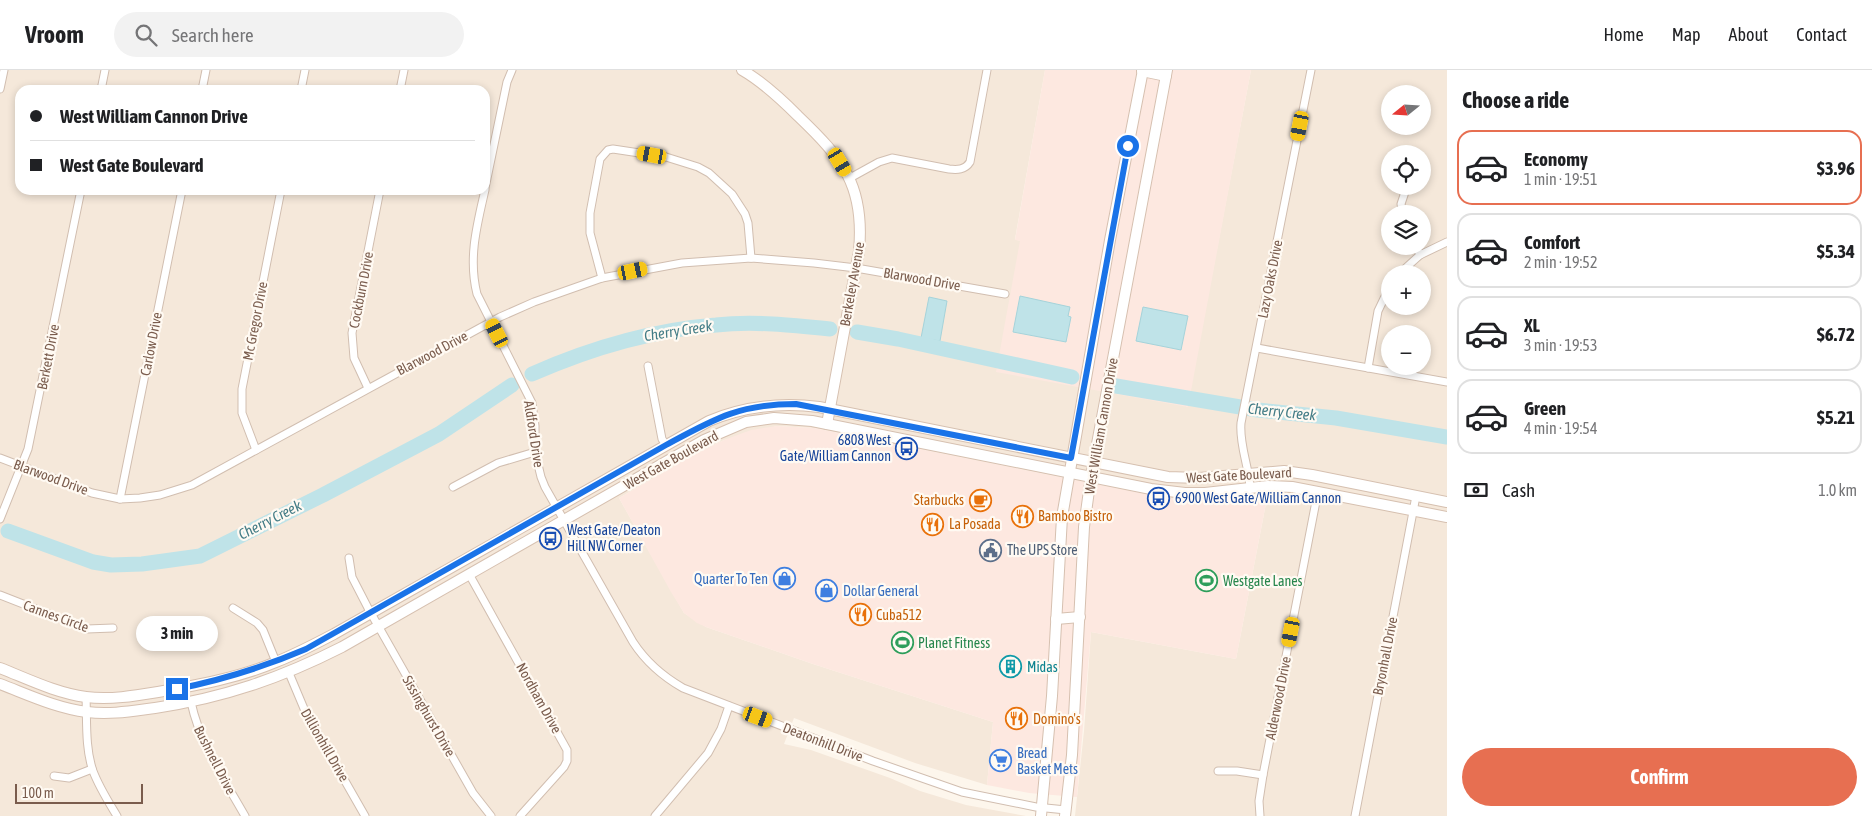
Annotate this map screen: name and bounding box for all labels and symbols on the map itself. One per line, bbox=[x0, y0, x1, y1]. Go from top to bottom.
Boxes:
north arrow bbox=[1381, 85, 1431, 135]
car bbox=[1289, 110, 1310, 142]
route start bbox=[1117, 135, 1139, 157]
car bbox=[635, 145, 668, 165]
car bbox=[825, 145, 854, 179]
street label: Lazy Oaks Drive bbox=[1255, 238, 1285, 320]
street label: Berkeley Avenue bbox=[837, 240, 867, 328]
street label: Cockburn Drive bbox=[346, 250, 376, 330]
car bbox=[616, 261, 649, 281]
street label: Blarwood Drive bbox=[882, 264, 962, 294]
street label: Mc Gregor Drive bbox=[240, 280, 270, 362]
street label: Carlow Drive bbox=[137, 311, 165, 377]
car bbox=[483, 316, 510, 350]
water label: Cherry Creek bbox=[643, 317, 714, 344]
street label: Berkett Drive bbox=[34, 323, 62, 391]
street label: Blarwood Drive bbox=[394, 328, 470, 378]
street label: West William Cannon Drive bbox=[1081, 356, 1121, 496]
street label: Aldford Drive bbox=[521, 399, 547, 469]
water label: Cherry Creek bbox=[1247, 399, 1317, 424]
street label: West Gate Boulevard bbox=[621, 427, 721, 493]
place label: 6808 West Gate/William Cannon bbox=[780, 432, 891, 464]
bus stop icon: 6808 West Gate/William Cannon bbox=[895, 436, 919, 460]
street label: Blarwood Drive bbox=[12, 456, 90, 498]
street label: West Gate Boulevard bbox=[1186, 464, 1292, 486]
bus stop icon: 6900 West Gate/William Cannon bbox=[1147, 486, 1171, 510]
cafe icon: Starbucks bbox=[968, 488, 992, 512]
place label: 6900 West Gate/William Cannon bbox=[1175, 490, 1341, 506]
place label: Starbucks bbox=[914, 492, 964, 508]
water label: Cherry Creek bbox=[235, 496, 305, 543]
restaurant icon: Bamboo Bistro bbox=[1010, 504, 1034, 528]
place label: Bamboo Bistro bbox=[1038, 508, 1112, 524]
restaurant icon: La Posada bbox=[921, 512, 945, 536]
place label: La Posada bbox=[949, 516, 1001, 532]
place label: West Gate/Deaton Hill NW Corner bbox=[567, 522, 661, 554]
bus stop icon: West Gate/Deaton Hill NW Corner bbox=[539, 526, 563, 550]
public building icon: The UPS Store bbox=[979, 538, 1003, 562]
place label: The UPS Store bbox=[1007, 542, 1078, 558]
shop icon: Quarter To Ten bbox=[772, 567, 796, 591]
sports icon: Westgate Lanes bbox=[1195, 569, 1219, 593]
place label: Quarter To Ten bbox=[694, 571, 768, 587]
place label: Westgate Lanes bbox=[1223, 573, 1303, 589]
shop icon: Dollar General bbox=[815, 579, 839, 603]
place label: Dollar General bbox=[843, 583, 919, 599]
street label: Cannes Circle bbox=[21, 597, 91, 635]
restaurant icon: Cuba512 bbox=[848, 603, 872, 627]
place label: Cuba512 bbox=[876, 607, 922, 623]
street label: Bryonhall Drive bbox=[1370, 615, 1400, 697]
callout: 3 min bbox=[136, 616, 218, 652]
car bbox=[1280, 616, 1301, 648]
sports icon: Planet Fitness bbox=[890, 631, 914, 655]
place label: Planet Fitness bbox=[918, 635, 990, 651]
building icon: Midas bbox=[999, 655, 1023, 679]
street label: Alderwood Drive bbox=[1262, 655, 1294, 741]
place label: Midas bbox=[1027, 659, 1058, 675]
street label: Nordham Drive bbox=[513, 660, 565, 736]
street label: Sissinghurst Drive bbox=[399, 673, 459, 759]
route end bbox=[166, 678, 188, 700]
car bbox=[741, 705, 774, 729]
street label: Dillionhill Drive bbox=[298, 706, 352, 784]
restaurant icon: Domino's bbox=[1005, 707, 1029, 731]
place label: Domino's bbox=[1033, 711, 1081, 727]
street label: Deatonhill Drive bbox=[781, 719, 865, 765]
street label: Bushnell Drive bbox=[191, 723, 239, 797]
place label: Bread Basket Mets bbox=[1017, 745, 1078, 777]
supermarket icon: Bread Basket Mets bbox=[989, 749, 1013, 773]
scale bar bbox=[15, 781, 142, 804]

